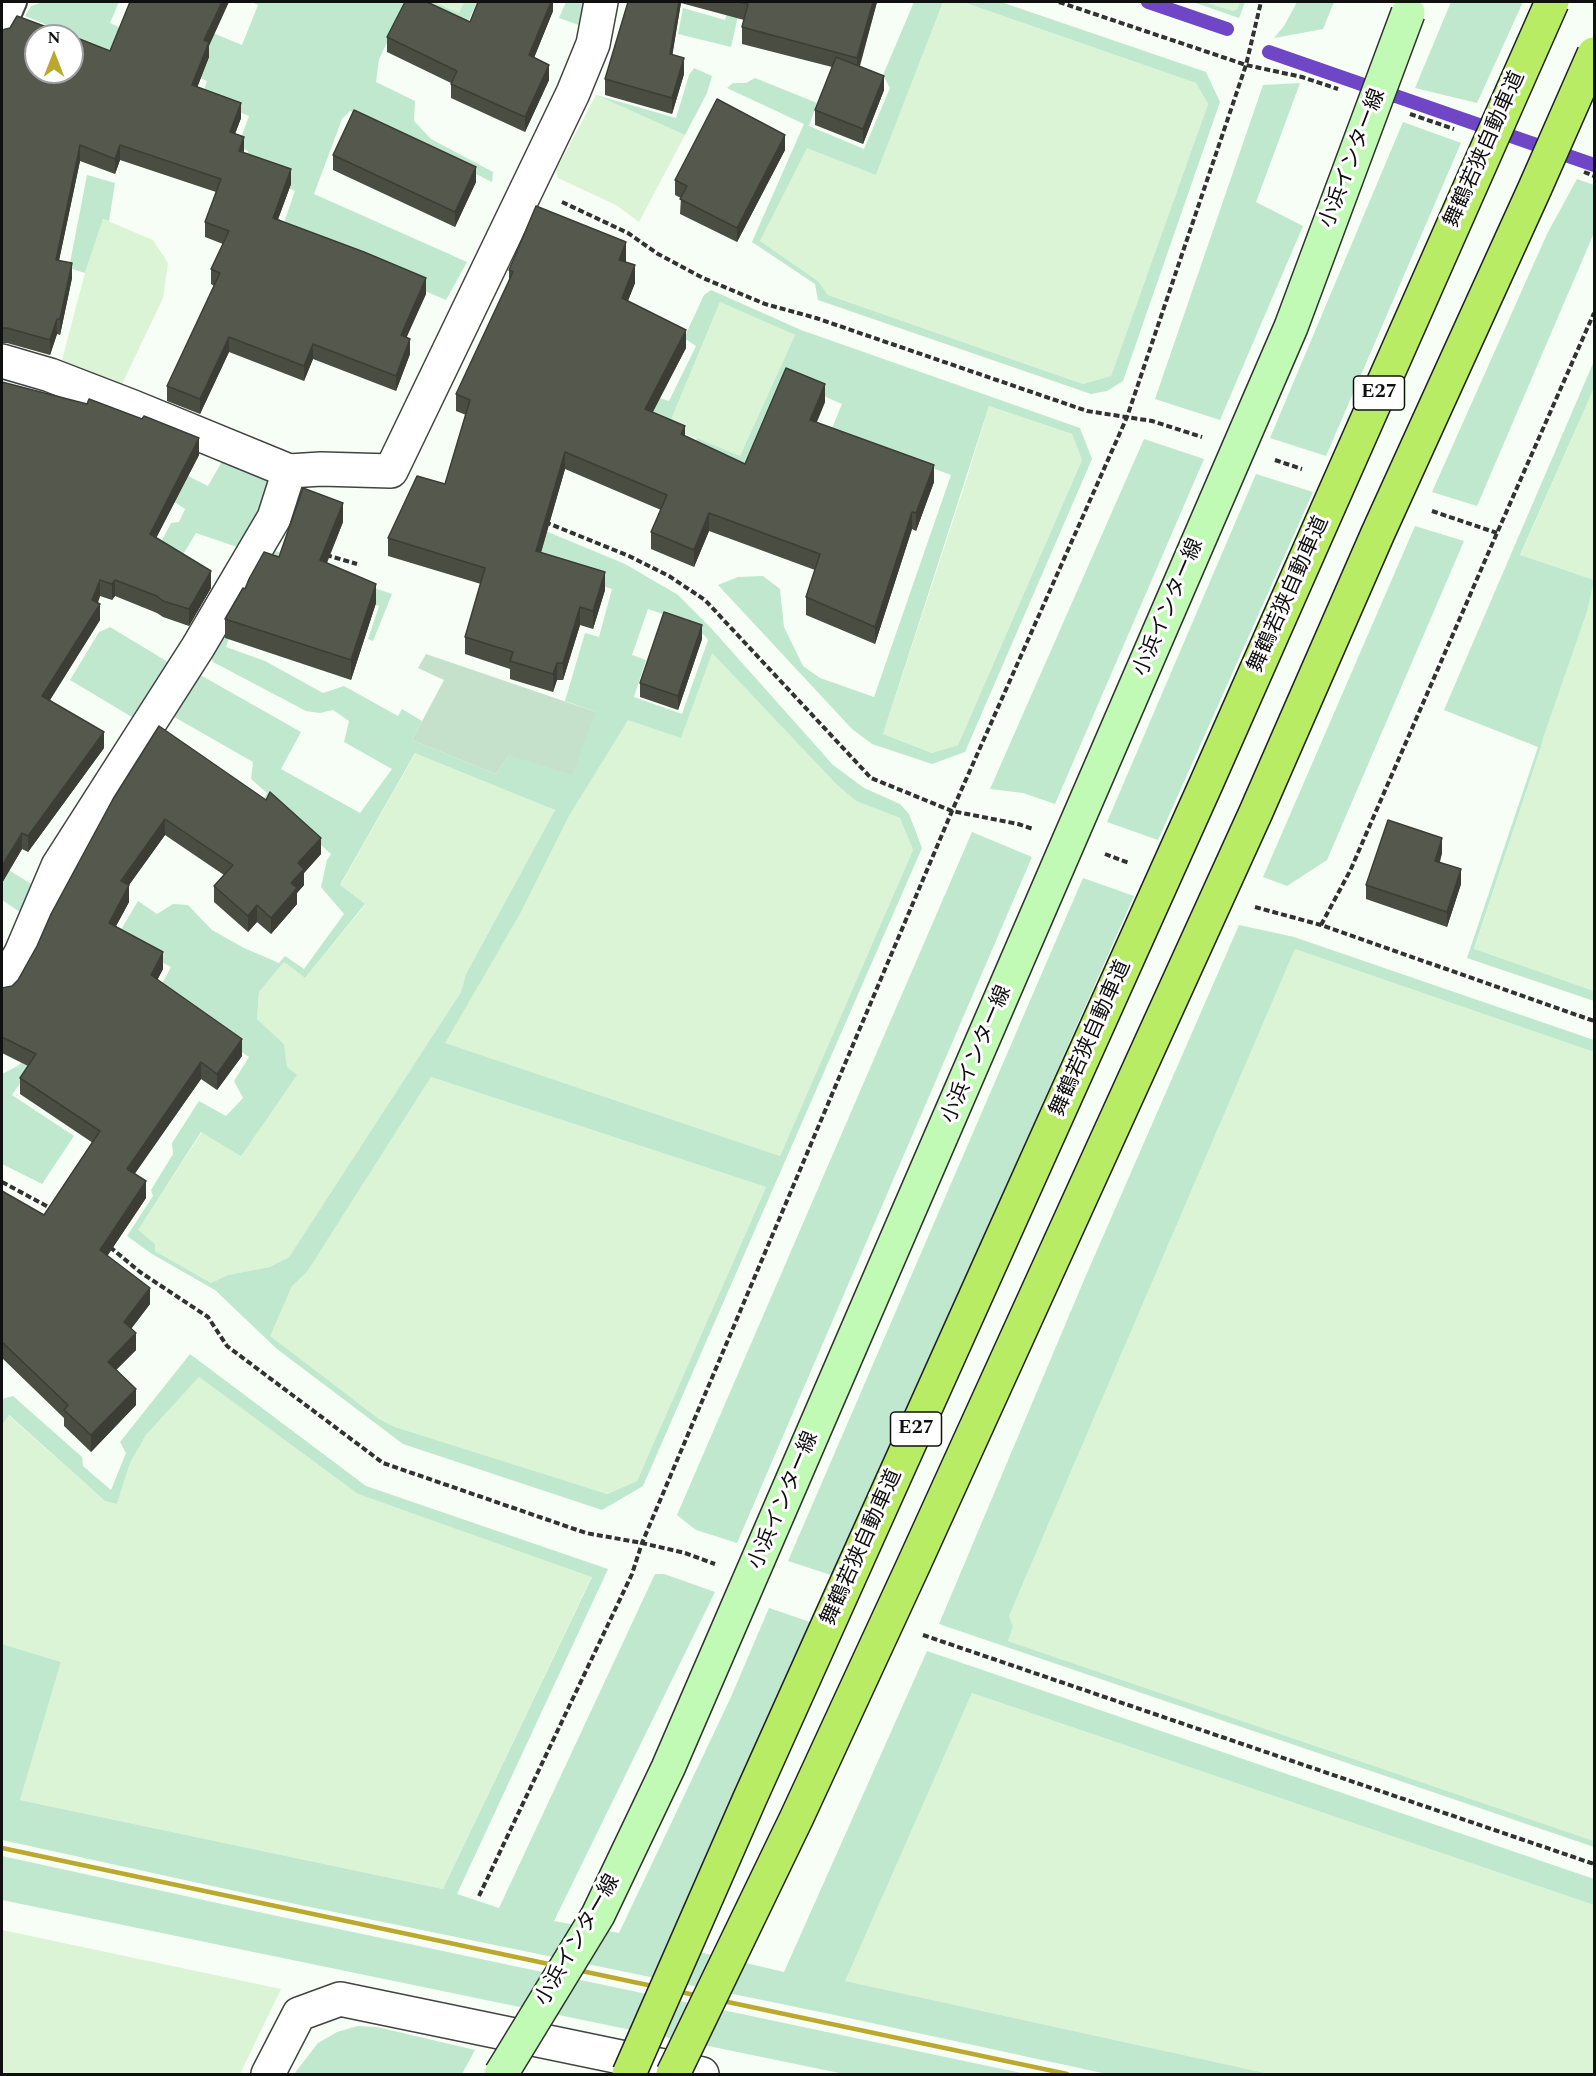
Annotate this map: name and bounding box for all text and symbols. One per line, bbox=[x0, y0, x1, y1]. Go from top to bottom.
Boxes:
north arrow bbox=[24, 24, 84, 84]
text: N bbox=[47, 26, 61, 50]
street label: 舞鶴若狭自動車道 bbox=[1440, 68, 1532, 232]
street label: 小浜インター線 bbox=[1316, 86, 1392, 232]
road number: E27 bbox=[1354, 376, 1404, 410]
street label: 舞鶴若狭自動車道 bbox=[1244, 513, 1336, 677]
street label: 小浜インター線 bbox=[1130, 535, 1210, 681]
street label: 舞鶴若狭自動車道 bbox=[1046, 957, 1138, 1121]
street label: 小浜インター線 bbox=[938, 982, 1018, 1128]
road number: E27 bbox=[890, 1412, 942, 1446]
street label: 小浜インター線 bbox=[745, 1428, 825, 1574]
street label: 舞鶴若狭自動車道 bbox=[817, 1466, 909, 1630]
street label: 小浜インター線 bbox=[531, 1871, 627, 2011]

